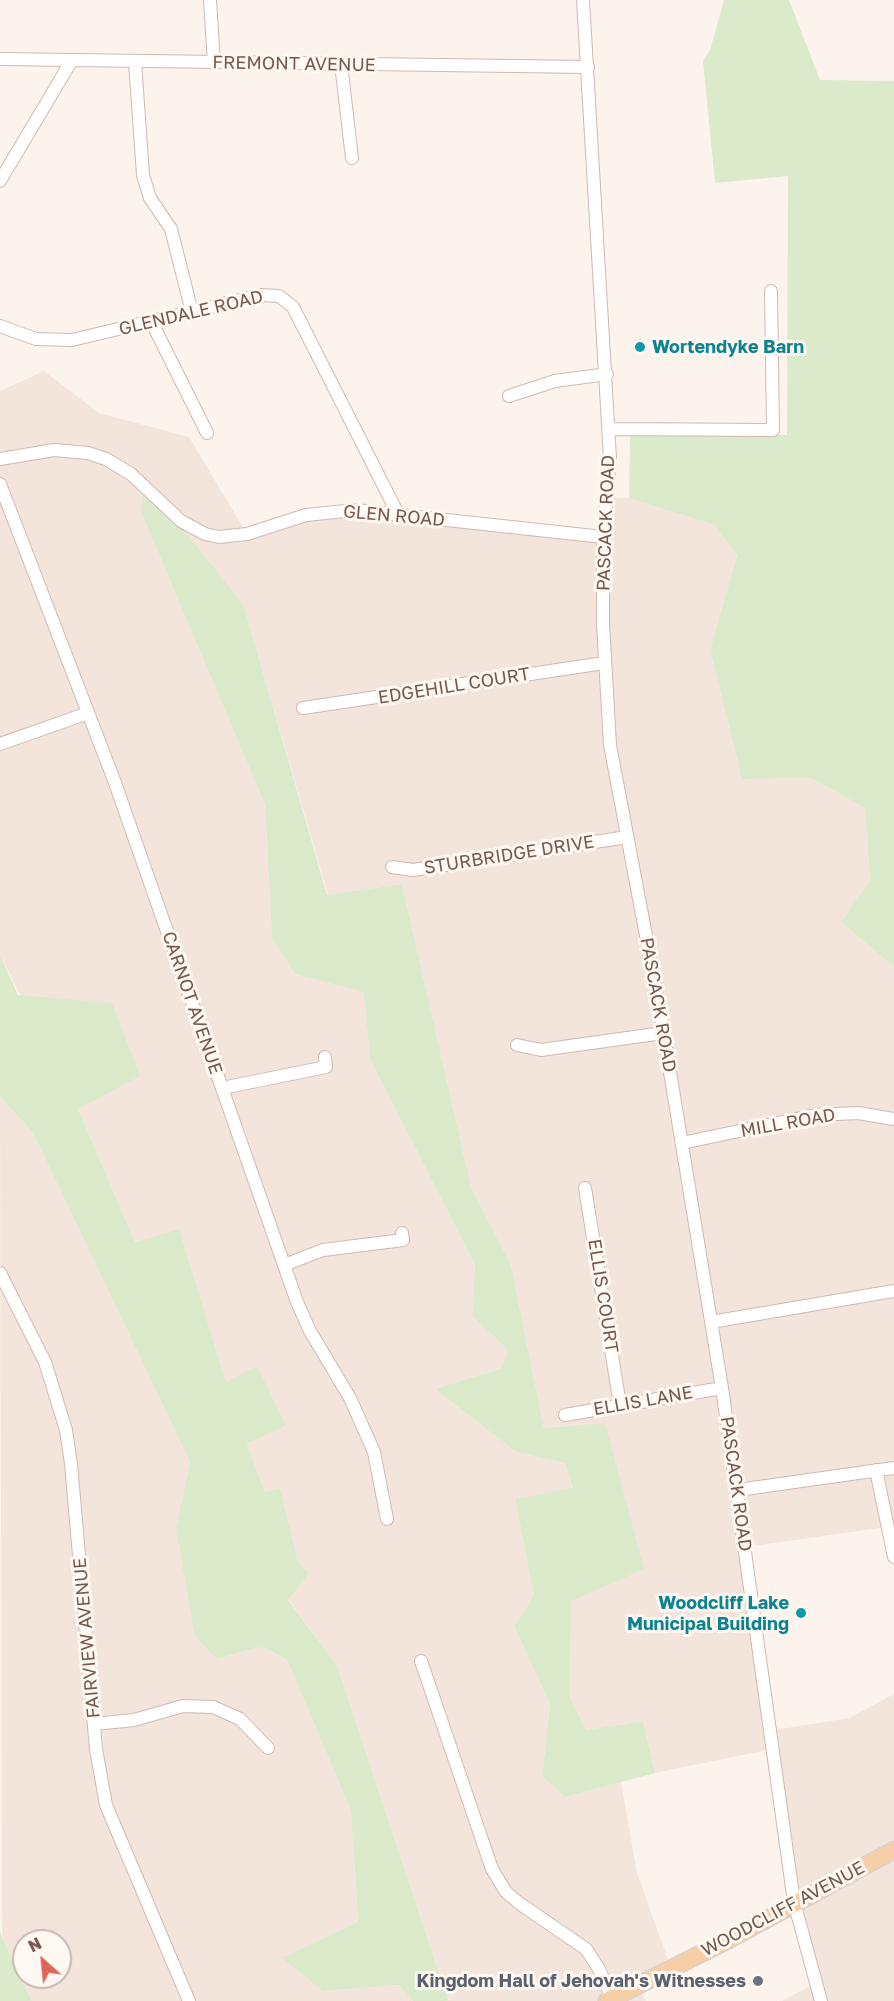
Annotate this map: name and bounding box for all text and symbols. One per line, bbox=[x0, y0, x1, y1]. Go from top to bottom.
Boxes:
street label: FREMONT AVENUE bbox=[212, 52, 376, 76]
street label: GLENDALE ROAD bbox=[117, 286, 265, 340]
place label: Wortendyke Barn bbox=[652, 336, 804, 358]
marker: Wortendyke Barn bbox=[633, 340, 647, 354]
street label: PASCACK ROAD bbox=[593, 454, 619, 592]
street label: GLEN ROAD bbox=[342, 501, 446, 531]
street label: EDGEHILL COURT bbox=[376, 663, 532, 709]
street label: STURBRIDGE DRIVE bbox=[422, 831, 596, 879]
street label: CARNOT AVENUE bbox=[157, 929, 227, 1077]
street label: PASCACK ROAD bbox=[636, 936, 680, 1074]
street label: MILL ROAD bbox=[739, 1104, 837, 1142]
street label: ELLIS COURT bbox=[583, 1237, 623, 1355]
street label: ELLIS LANE bbox=[592, 1382, 694, 1420]
street label: PASCACK ROAD bbox=[716, 1415, 756, 1553]
street label: FAIRVIEW AVENUE bbox=[69, 1557, 105, 1719]
place label: Woodcliff Lake Municipal Building bbox=[627, 1592, 789, 1634]
marker: Woodcliff Lake Municipal Building bbox=[794, 1606, 808, 1620]
street label: WOODCLIFF AVENUE bbox=[698, 1857, 868, 1961]
north arrow bbox=[12, 1929, 72, 1989]
text: N bbox=[25, 1933, 45, 1956]
place label: Kingdom Hall of Jehovah's Witnesses bbox=[417, 1970, 746, 1992]
marker: Kingdom Hall of Jehovah's Witnesses bbox=[751, 1974, 765, 1988]

